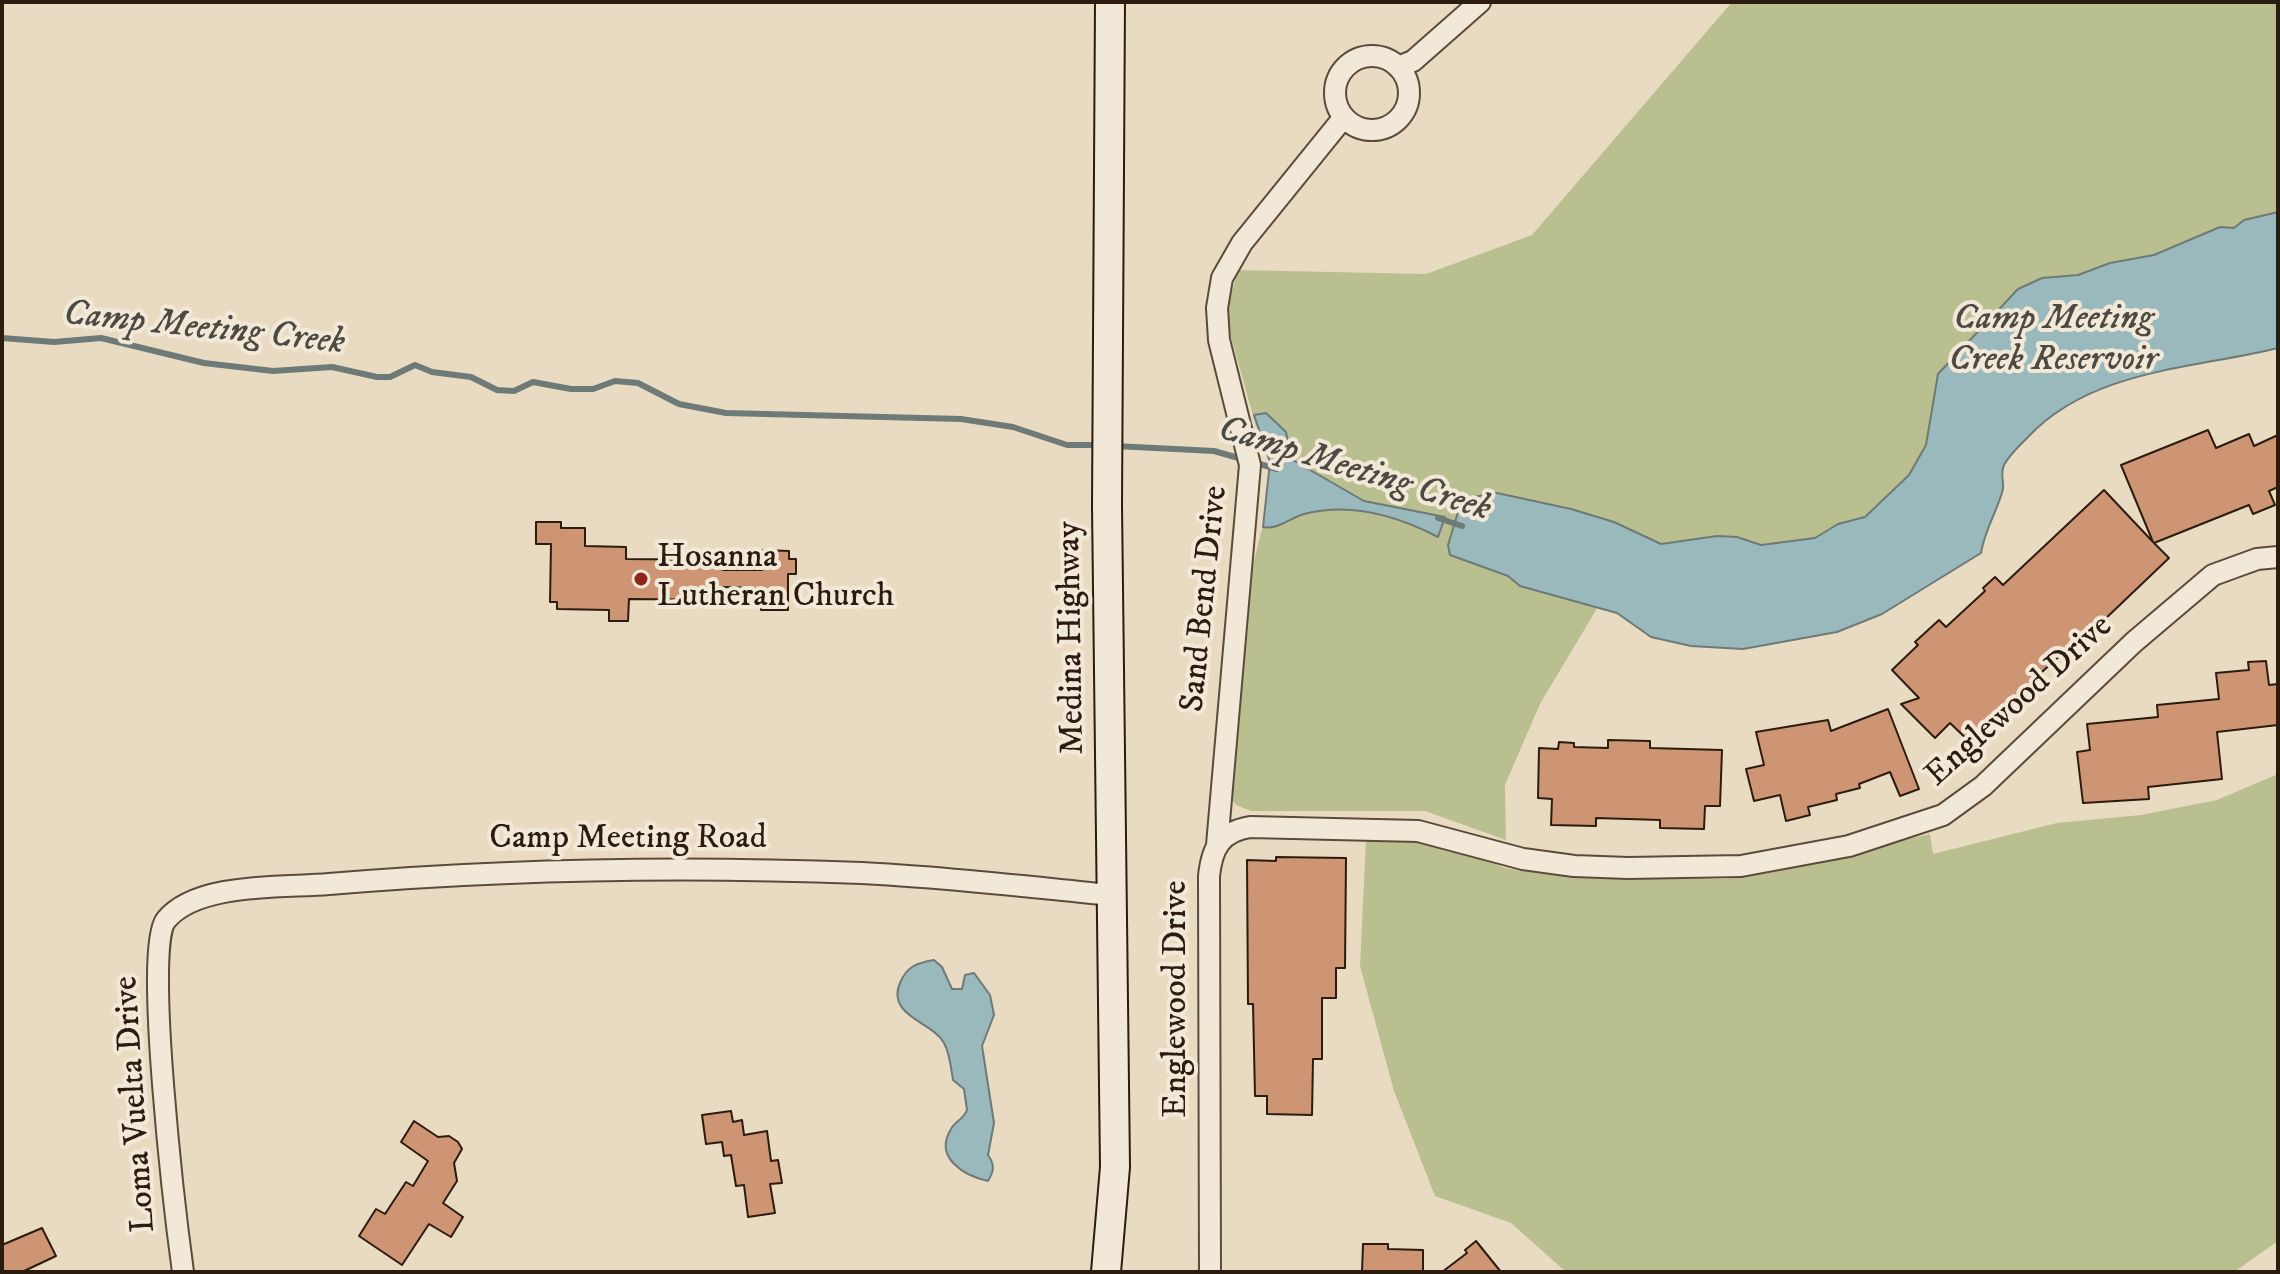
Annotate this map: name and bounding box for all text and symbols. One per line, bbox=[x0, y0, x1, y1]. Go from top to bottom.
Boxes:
water label: Camp Meeting Creek bbox=[61, 294, 347, 366]
water label: Camp Meeting Creek Reservoir bbox=[1949, 299, 2157, 384]
water label: Camp Meeting Creek bbox=[1212, 409, 1496, 533]
street label: Sand Bend Drive bbox=[1174, 484, 1238, 714]
street label: Medina Highway bbox=[1051, 521, 1095, 755]
place label: Hosanna Lutheran Church bbox=[657, 539, 894, 618]
marker: Hosanna Lutheran Church bbox=[632, 570, 650, 588]
street label: Englewood Drive bbox=[1918, 607, 2122, 797]
street label: Camp Meeting Road bbox=[489, 820, 767, 860]
street label: Englewood Drive bbox=[1158, 880, 1198, 1118]
street label: Loma Vuelta Drive bbox=[108, 974, 166, 1234]

